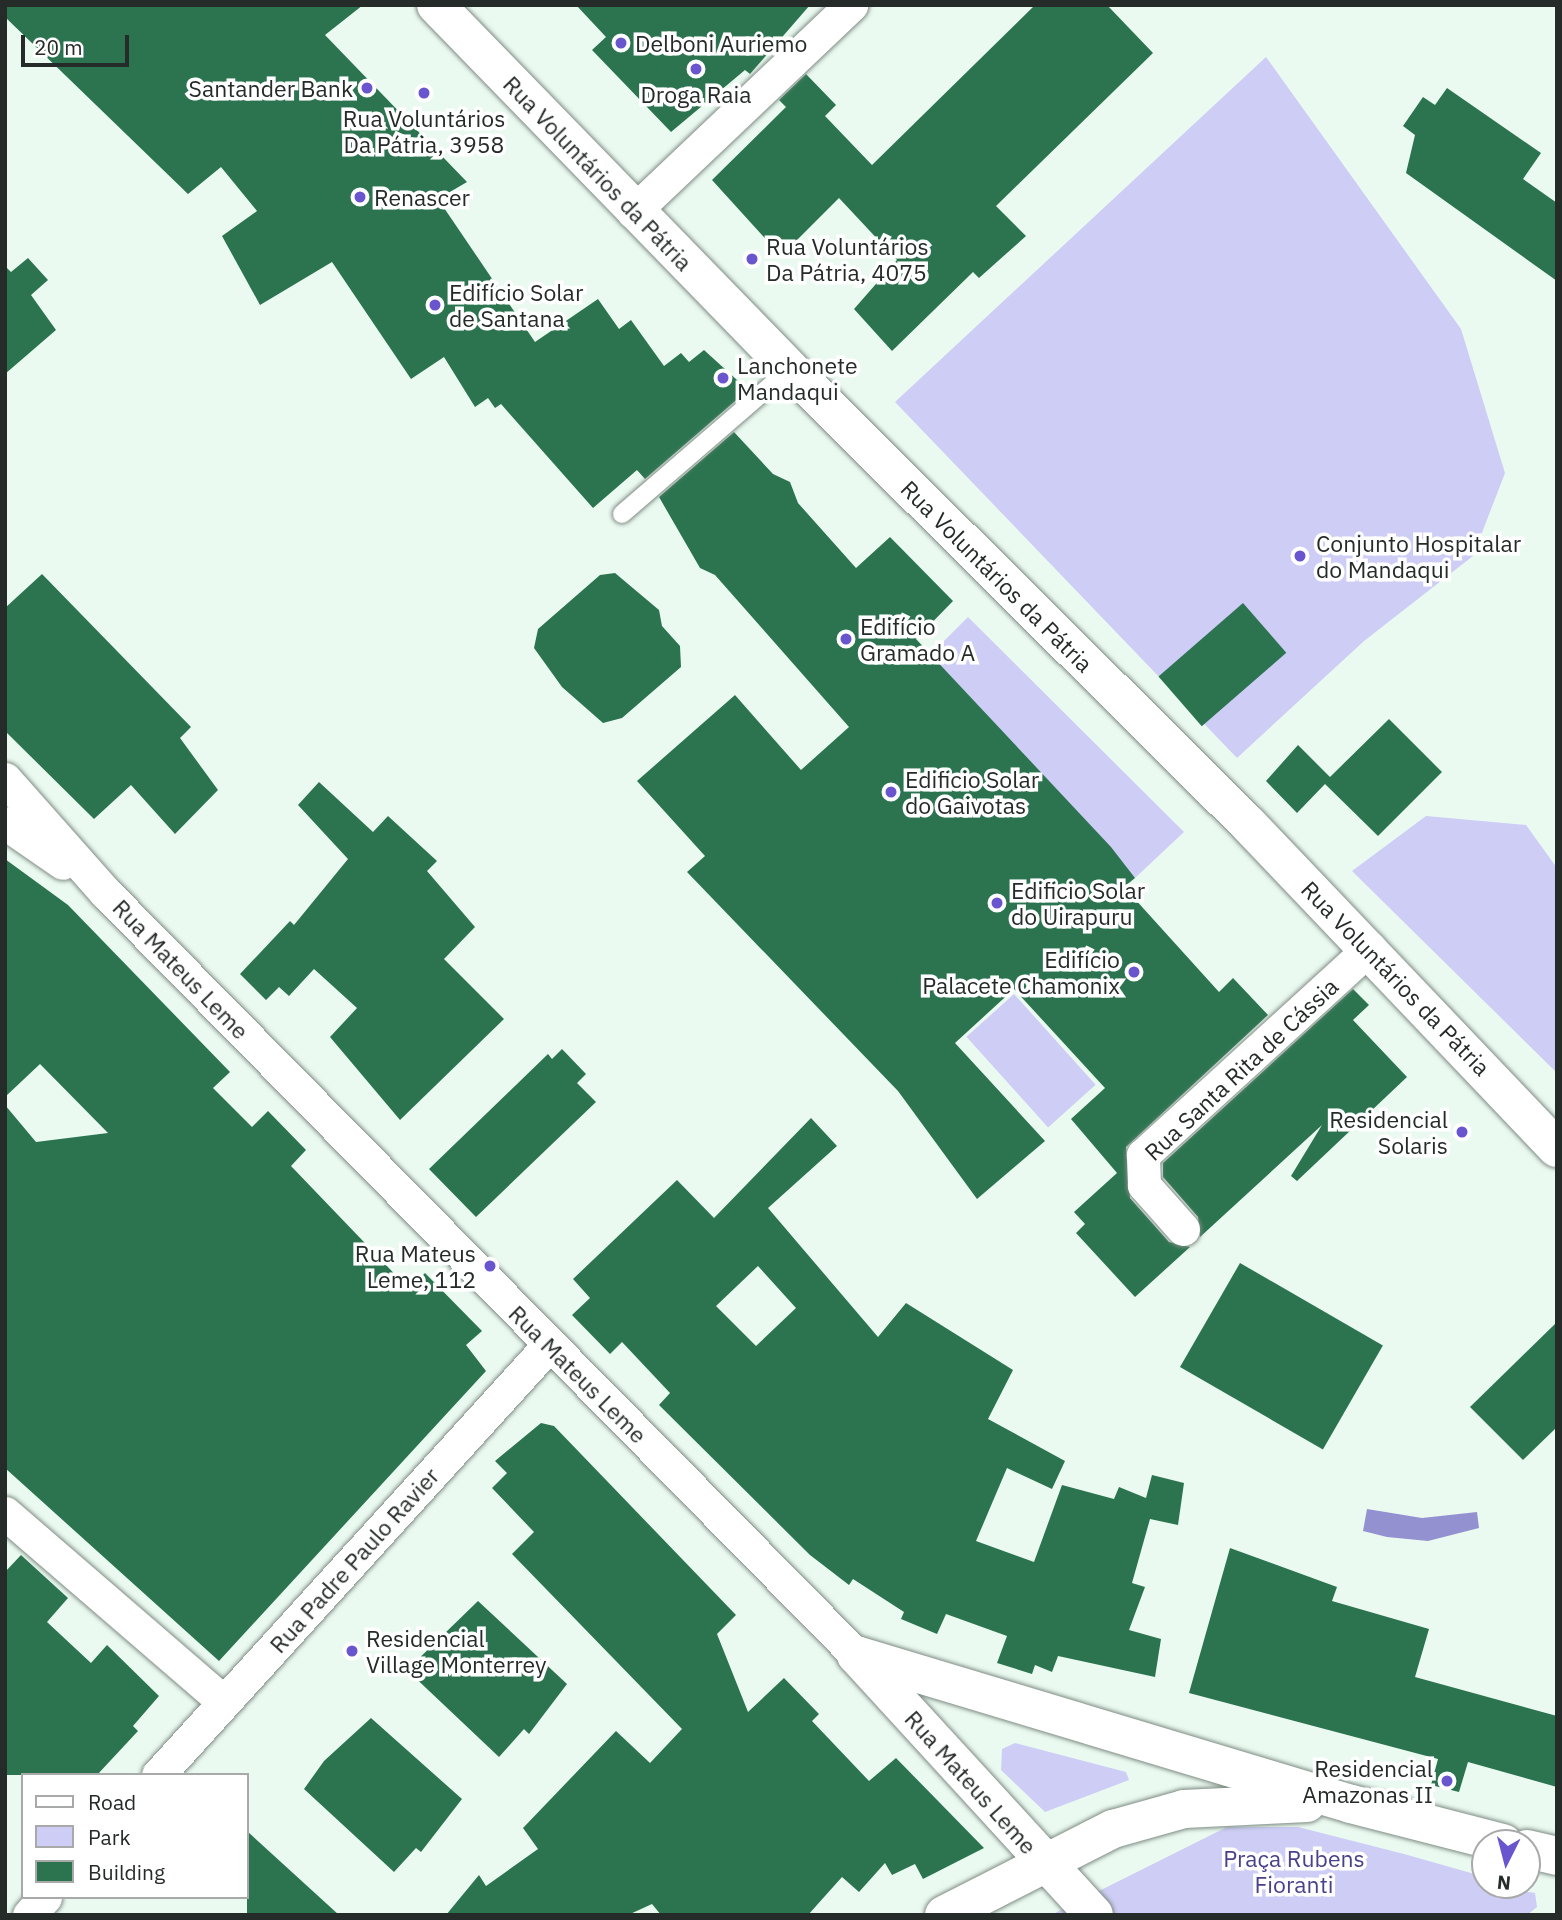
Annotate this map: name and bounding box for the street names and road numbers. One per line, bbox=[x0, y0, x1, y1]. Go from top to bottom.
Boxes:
street label: Rua Voluntários da Pátria bbox=[498, 70, 698, 276]
street label: Rua Voluntários da Pátria bbox=[895, 474, 1099, 678]
street label: Rua Voluntários da Pátria bbox=[1296, 875, 1496, 1081]
street label: Rua Mateus Leme bbox=[107, 893, 255, 1045]
street label: Rua Santa Rita de Cássia bbox=[1139, 972, 1343, 1166]
street label: Rua Mateus Leme bbox=[503, 1299, 653, 1449]
street label: Rua Padre Paulo Ravier bbox=[264, 1462, 444, 1658]
street label: Rua Mateus Leme bbox=[899, 1705, 1043, 1859]

